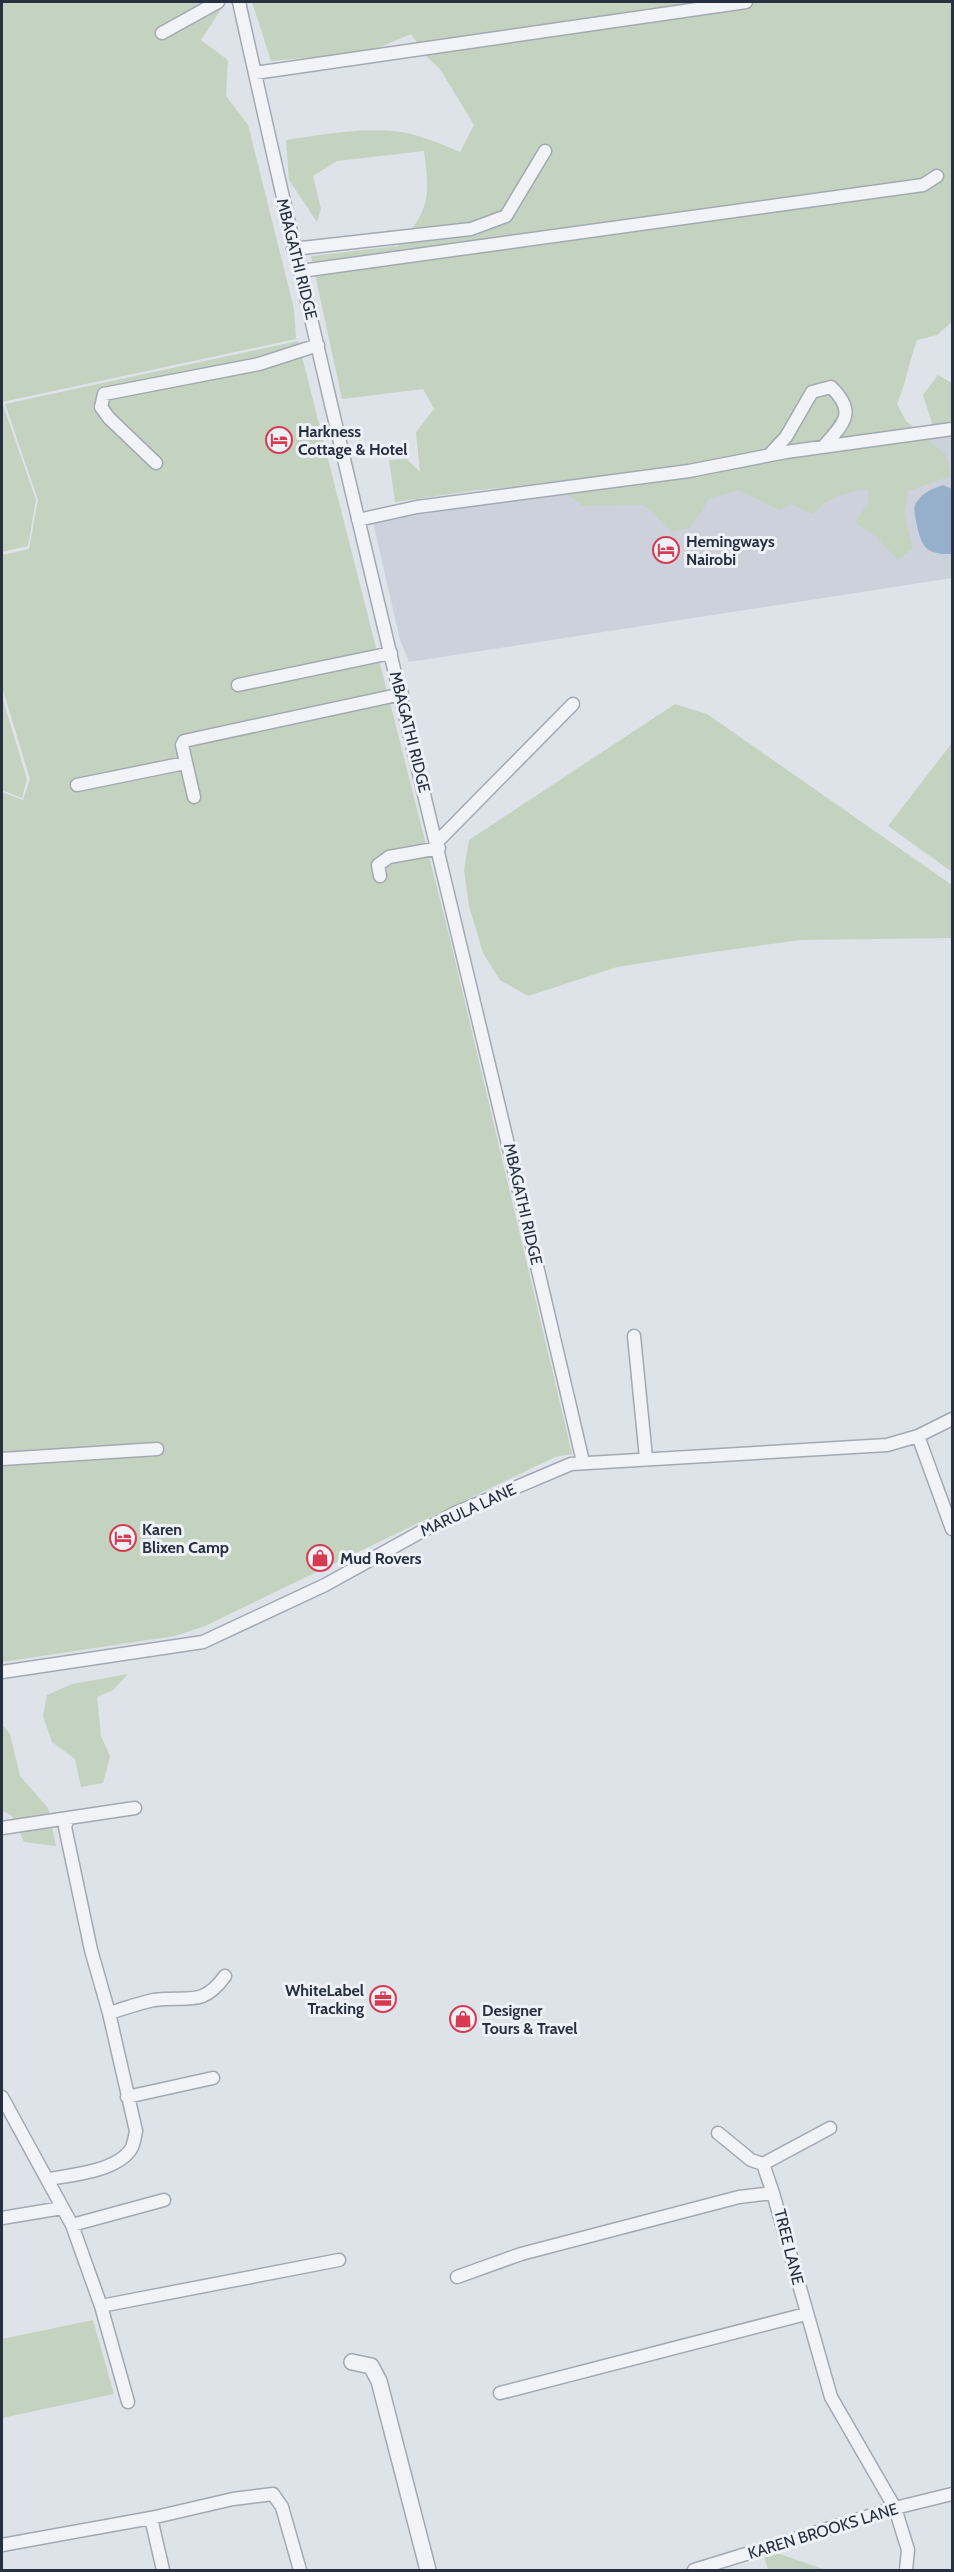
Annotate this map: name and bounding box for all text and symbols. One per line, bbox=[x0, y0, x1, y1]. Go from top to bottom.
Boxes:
street label: MBAGATHI RIDGE bbox=[273, 196, 321, 322]
place label: Harkness Cottage & Hotel bbox=[298, 422, 407, 459]
hotel icon: Harkness Cottage & Hotel bbox=[264, 425, 294, 455]
place label: Hemingways Nairobi bbox=[686, 532, 775, 569]
hotel icon: Hemingways Nairobi bbox=[651, 535, 681, 565]
street label: MBAGATHI RIDGE bbox=[386, 669, 434, 795]
street label: MBAGATHI RIDGE bbox=[500, 1141, 546, 1267]
street label: MARULA LANE bbox=[417, 1479, 519, 1540]
place label: Karen Blixen Camp bbox=[142, 1520, 229, 1557]
hotel icon: Karen Blixen Camp bbox=[108, 1523, 138, 1553]
shop icon: Mud Rovers bbox=[305, 1543, 335, 1573]
place label: Mud Rovers bbox=[340, 1549, 422, 1568]
place label: WhiteLabel Tracking bbox=[285, 1981, 364, 2018]
office icon: WhiteLabel Tracking bbox=[368, 1984, 398, 2014]
place label: Designer Tours & Travel bbox=[482, 2001, 578, 2038]
shop icon: Designer Tours & Travel bbox=[448, 2004, 478, 2034]
street label: TREE LANE bbox=[770, 2207, 808, 2287]
street label: KAREN BROOKS LANE bbox=[746, 2499, 901, 2563]

